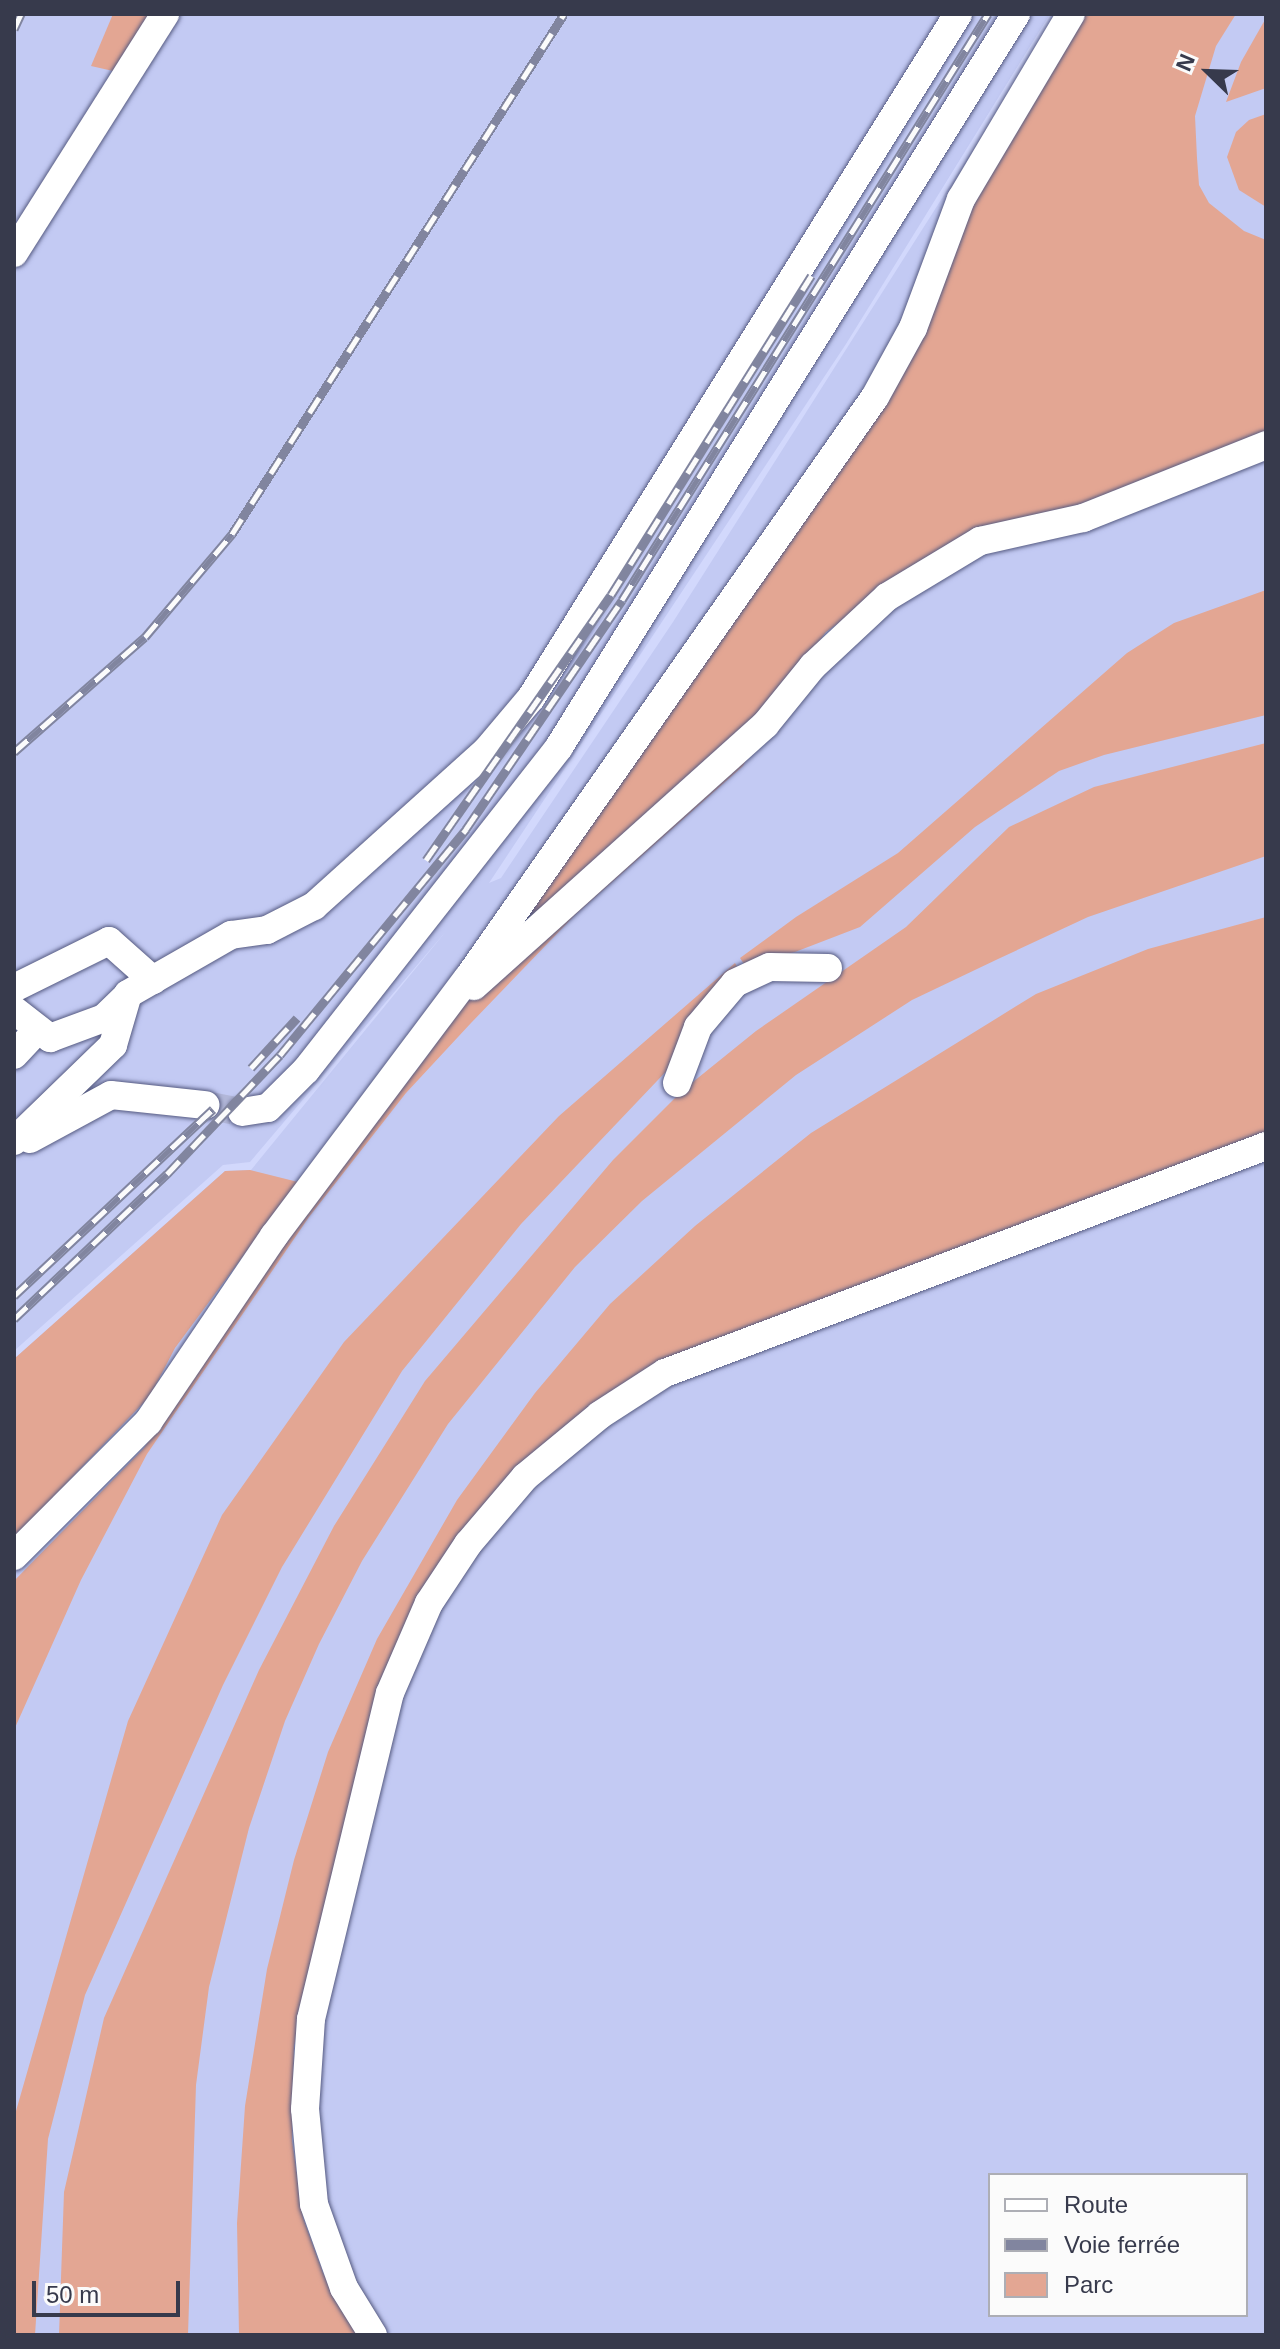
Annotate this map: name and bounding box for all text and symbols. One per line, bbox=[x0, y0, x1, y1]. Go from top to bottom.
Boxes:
north arrow bbox=[1168, 32, 1248, 112]
text: N bbox=[1171, 50, 1200, 75]
legend bbox=[988, 2173, 1248, 2317]
text: Route bbox=[1064, 2191, 1128, 2218]
text: Voie ferrée bbox=[1064, 2231, 1180, 2258]
scale bar bbox=[36, 2265, 184, 2315]
text: Parc bbox=[1064, 2271, 1113, 2298]
text: 50 m bbox=[46, 2281, 99, 2308]

